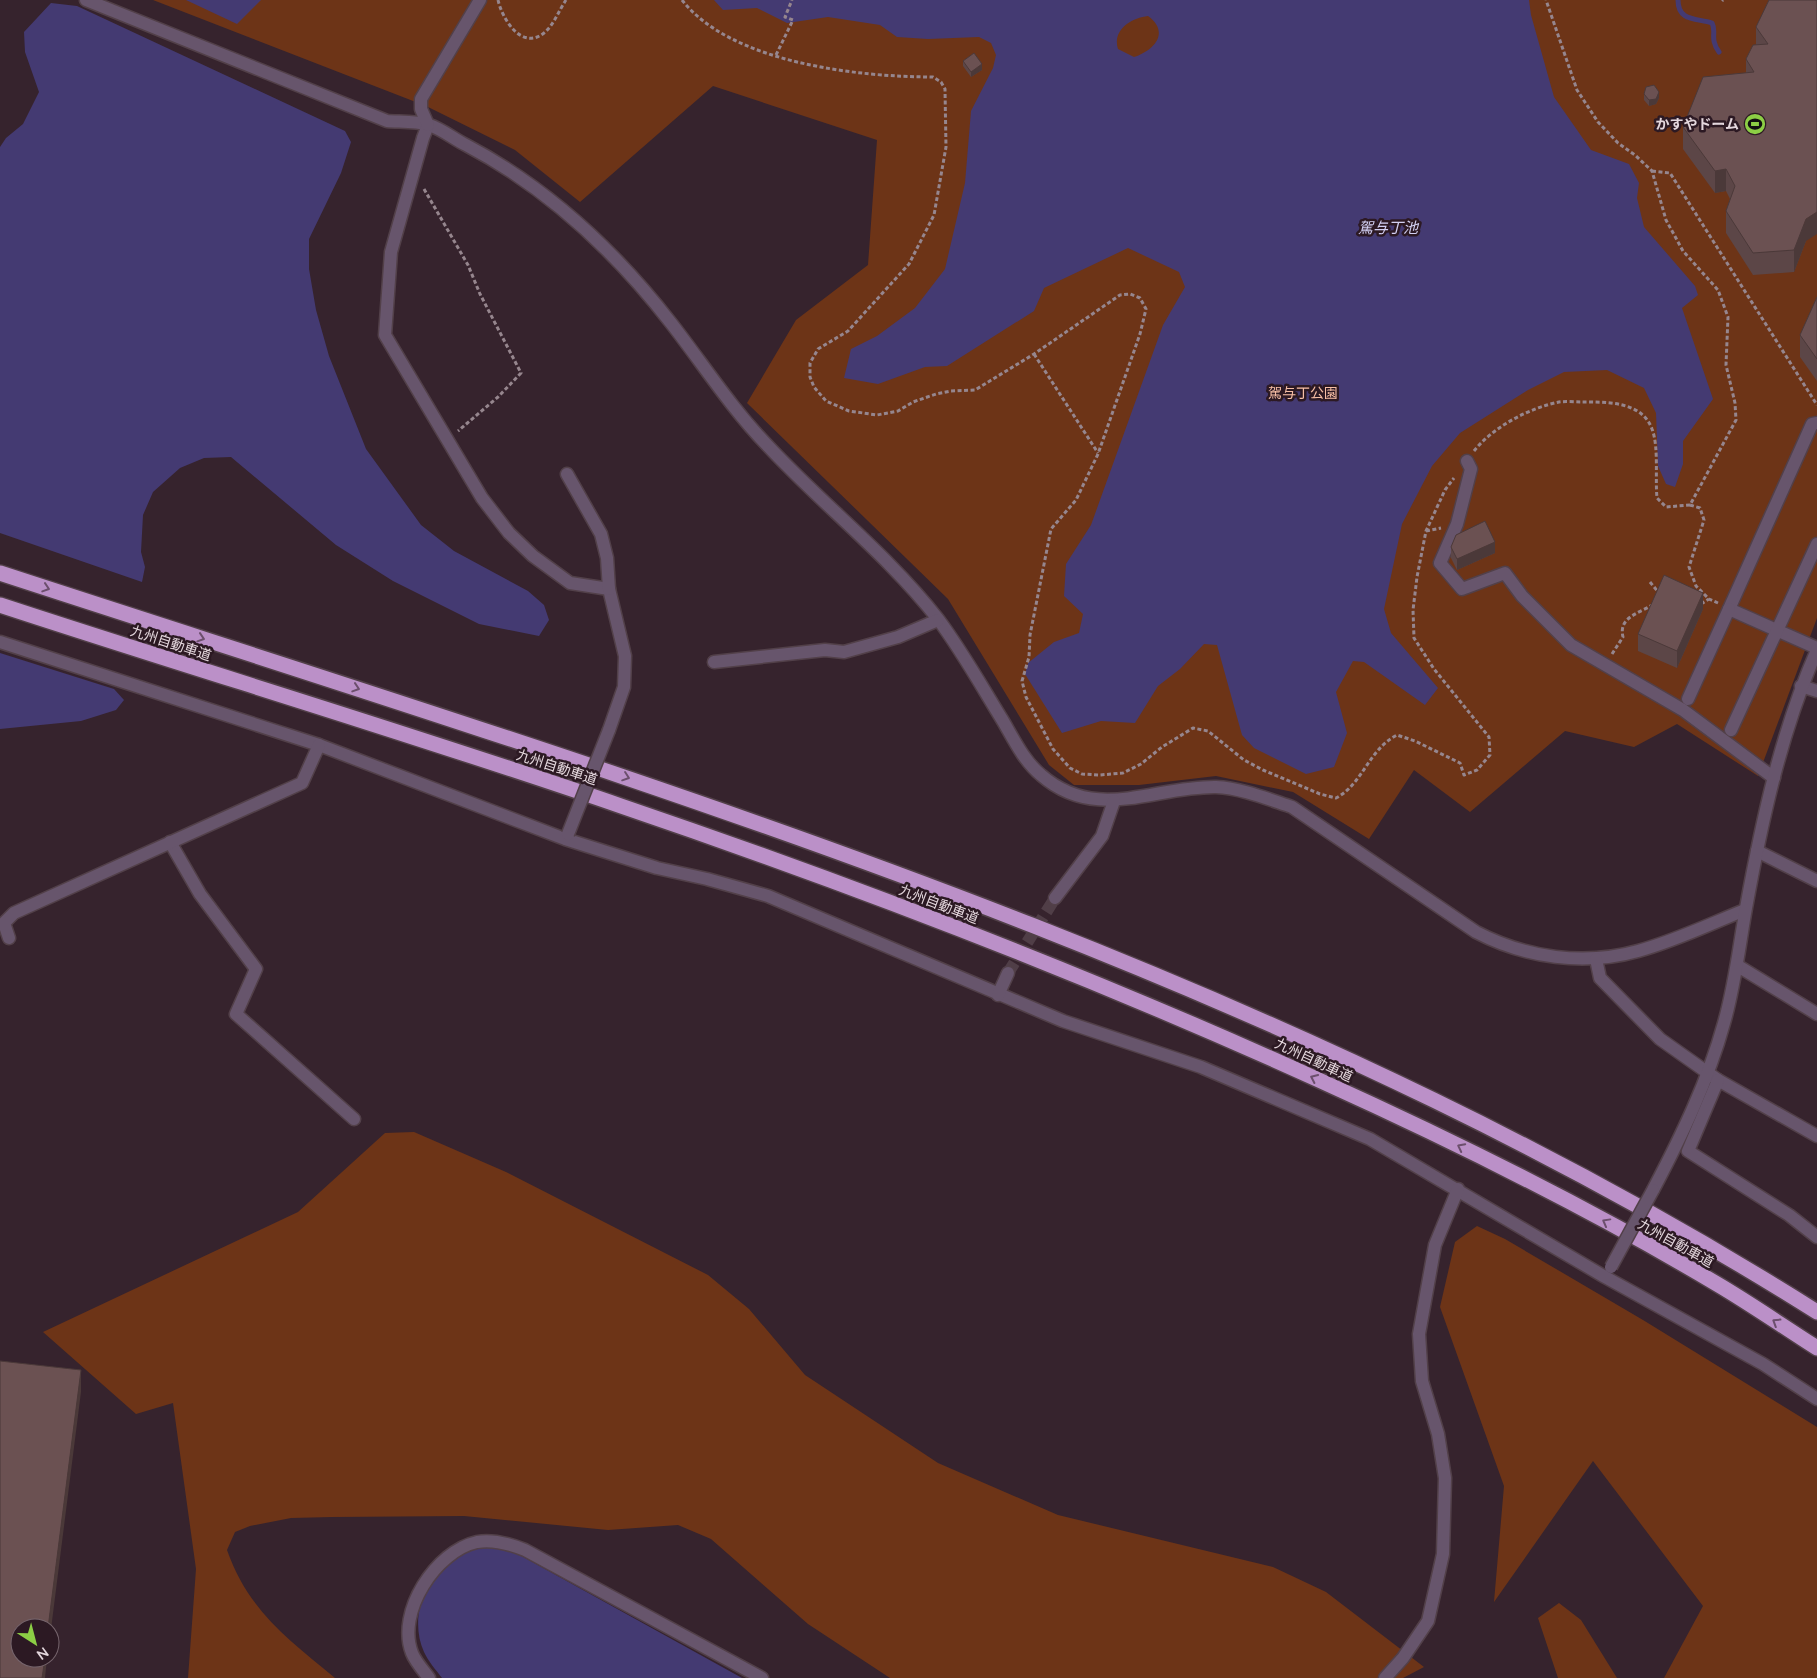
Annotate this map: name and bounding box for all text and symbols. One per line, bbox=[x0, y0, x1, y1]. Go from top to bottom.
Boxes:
sports icon: かすやドーム bbox=[1743, 112, 1767, 136]
place label: かすやドーム bbox=[1655, 115, 1739, 134]
water label: 駕与丁池 bbox=[1358, 218, 1420, 238]
park label: 駕与丁公園 bbox=[1268, 384, 1338, 403]
one-way arrow bbox=[42, 582, 50, 592]
street label: 九州自動車道 bbox=[128, 621, 214, 665]
one-way arrow bbox=[196, 632, 205, 642]
one-way arrow bbox=[351, 682, 359, 692]
street label: 九州自動車道 bbox=[514, 745, 600, 789]
one-way arrow bbox=[621, 771, 630, 781]
street label: 九州自動車道 bbox=[896, 881, 981, 928]
street label: 九州自動車道 bbox=[1272, 1034, 1356, 1087]
one-way arrow bbox=[1310, 1073, 1319, 1084]
one-way arrow bbox=[1457, 1143, 1466, 1153]
street label: 九州自動車道 bbox=[1634, 1215, 1717, 1272]
one-way arrow bbox=[1602, 1218, 1611, 1228]
one-way arrow bbox=[1772, 1318, 1781, 1328]
north arrow bbox=[10, 1618, 60, 1668]
text: N bbox=[33, 1642, 52, 1664]

